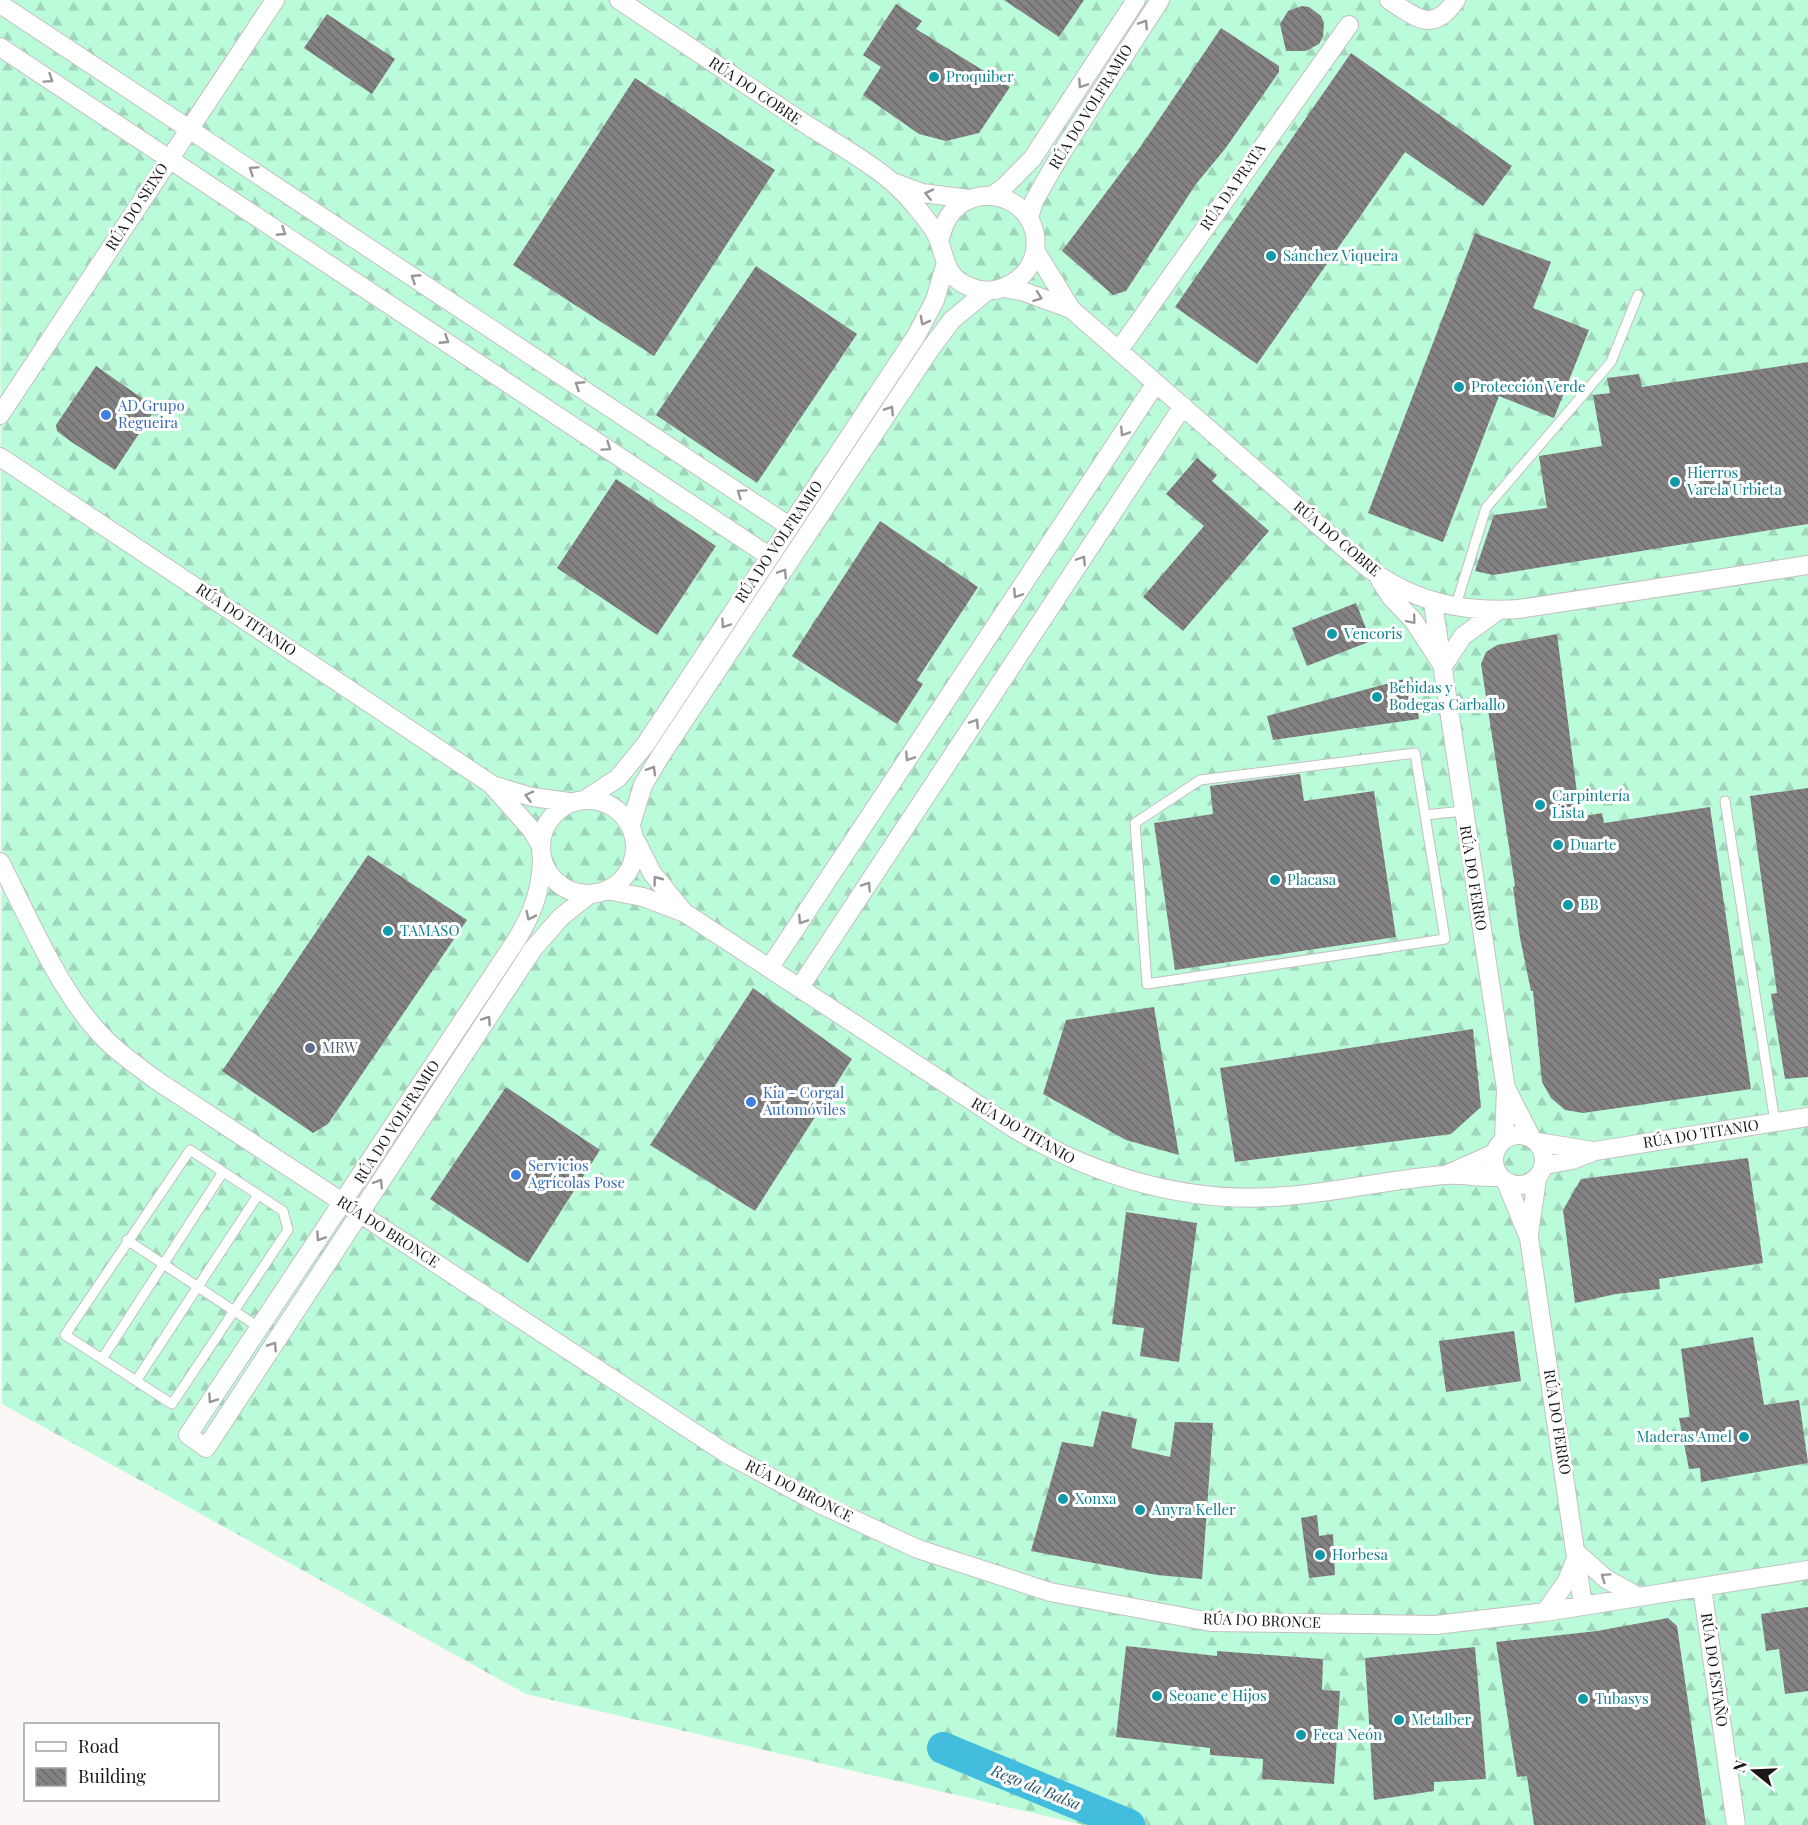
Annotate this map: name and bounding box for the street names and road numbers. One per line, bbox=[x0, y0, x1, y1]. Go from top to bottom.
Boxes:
street label: RÚA DO VOLFRAMIO bbox=[1044, 40, 1137, 173]
street label: RÚA DO COBRE bbox=[705, 52, 806, 129]
street label: RÚA DA PRATA bbox=[1195, 139, 1270, 234]
street label: RÚA DO SEIXO bbox=[100, 159, 172, 254]
street label: RÚA DO VOLFRAMIO bbox=[730, 476, 827, 606]
street label: RÚA DO COBRE bbox=[1290, 496, 1385, 581]
street label: RÚA DO TITANIO bbox=[193, 578, 301, 660]
street label: RÚA DO FERRO bbox=[1456, 824, 1492, 932]
street label: RÚA DO VOLFRAMIO bbox=[349, 1056, 444, 1187]
street label: RÚA DO TITANIO bbox=[968, 1092, 1079, 1168]
street label: RÚA DO TITANIO bbox=[1642, 1114, 1760, 1152]
street label: RÚA DO BRONCE bbox=[334, 1191, 444, 1272]
street label: RÚA DO FERRO bbox=[1540, 1368, 1576, 1476]
street label: RÚA DO BRONCE bbox=[742, 1454, 857, 1526]
street label: RÚA DO BRONCE bbox=[1203, 1608, 1321, 1632]
street label: RÚA DO ESTAÑO bbox=[1697, 1612, 1733, 1728]

